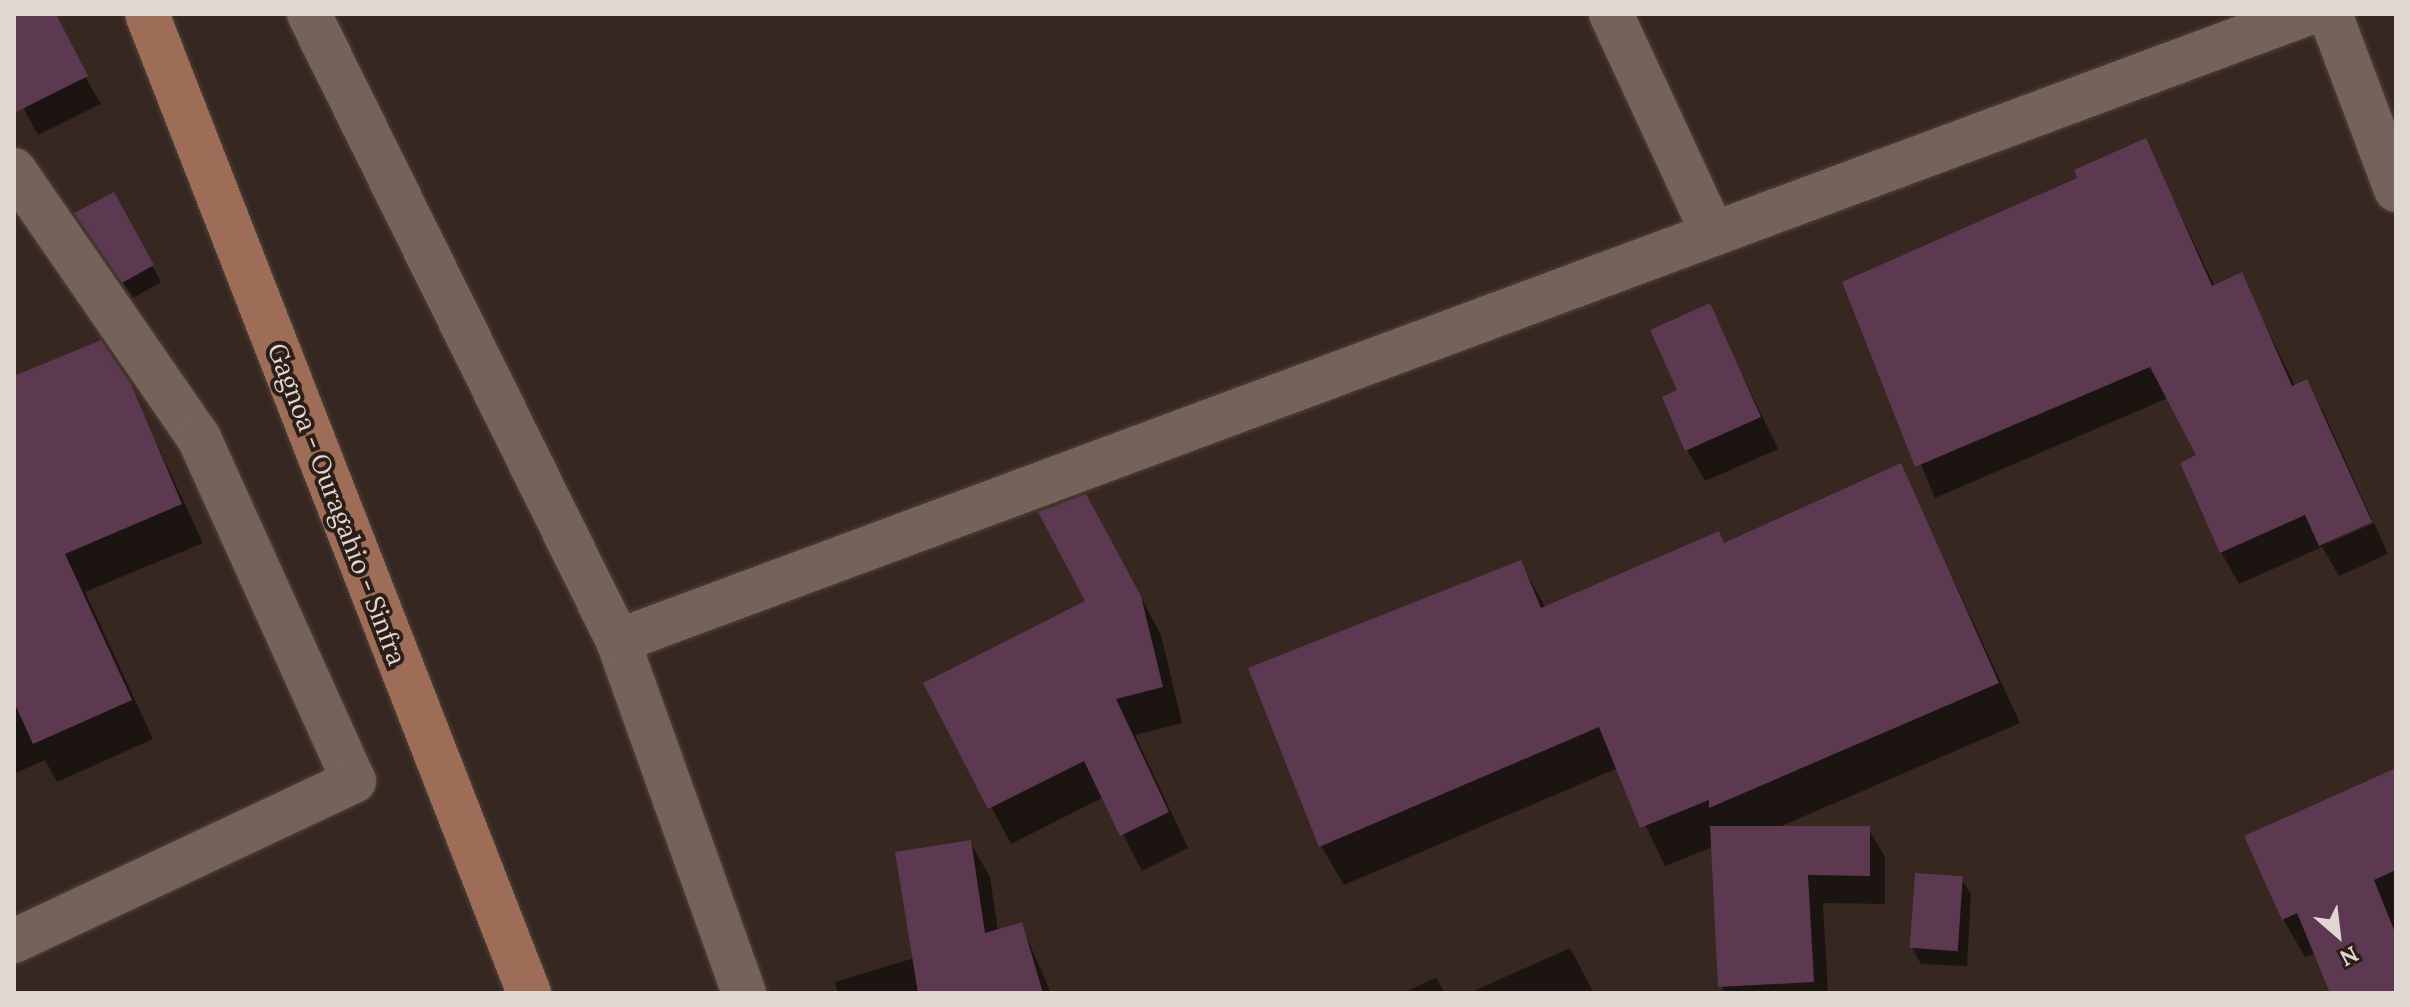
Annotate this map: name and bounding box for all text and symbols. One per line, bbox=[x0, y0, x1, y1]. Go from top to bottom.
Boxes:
street label: Gagnoa - Ouragahio - Sinfra bbox=[261, 339, 413, 669]
north arrow bbox=[2298, 895, 2378, 975]
text: N bbox=[2335, 940, 2363, 973]

